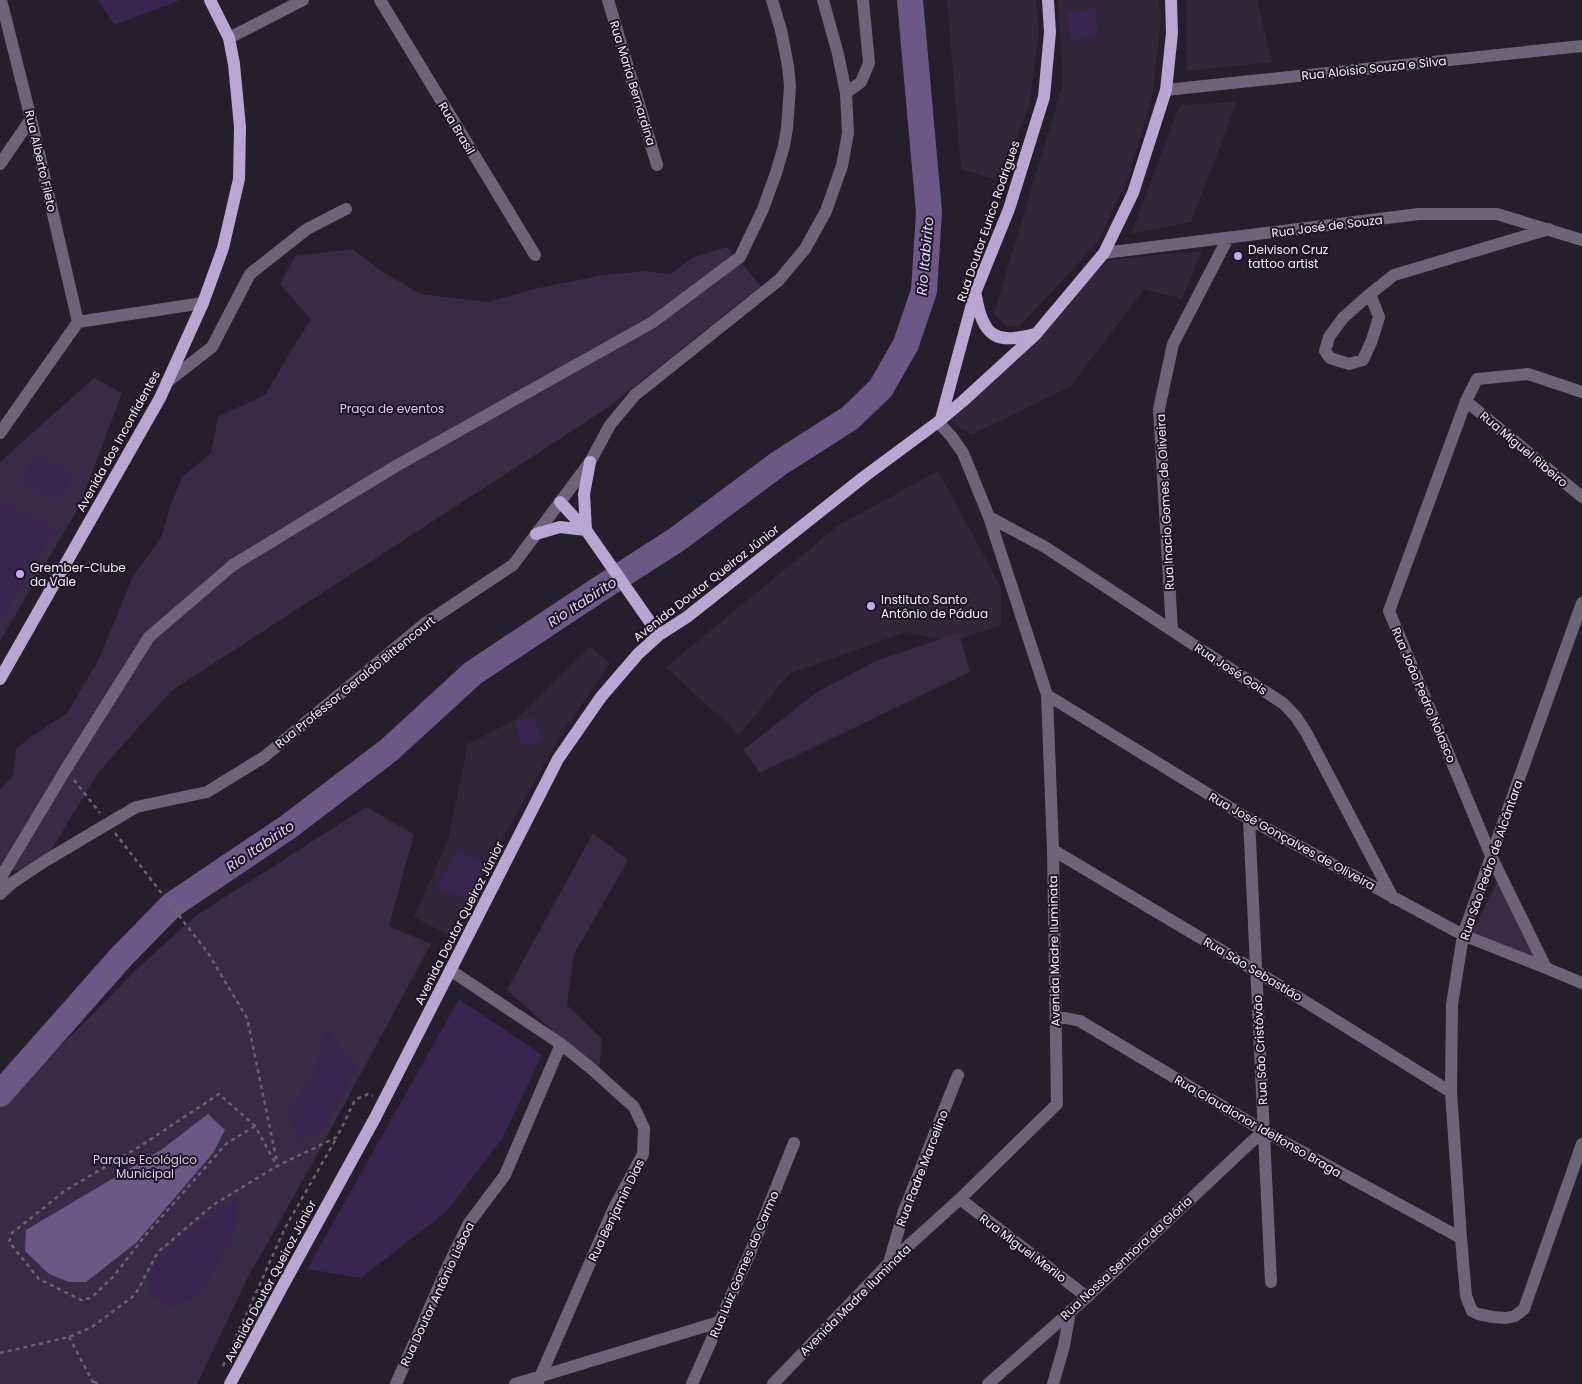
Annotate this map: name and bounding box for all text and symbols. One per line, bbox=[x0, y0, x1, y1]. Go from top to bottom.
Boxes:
street label: Rua Maria Bernardina bbox=[606, 18, 660, 148]
street label: Rua Aloísio Souza e Silva bbox=[1301, 52, 1447, 84]
street label: Rua Brasil bbox=[435, 99, 479, 157]
street label: Rua Alberto Fileto bbox=[21, 108, 61, 214]
street label: Rua Doutor Eurico Rodrigues bbox=[952, 138, 1024, 304]
street label: Rua José de Souza bbox=[1270, 211, 1384, 241]
water label: Rio Itabirito bbox=[912, 216, 938, 296]
place label: Deivison Cruz tattoo artist bbox=[1248, 241, 1328, 272]
marker: Deivison Cruz tattoo artist bbox=[1232, 250, 1244, 262]
street label: Avenida dos Inconfidentes bbox=[72, 367, 164, 515]
park label: Praça de eventos bbox=[340, 400, 444, 417]
street label: Rua Miguel Ribeiro bbox=[1476, 407, 1572, 491]
street label: Rua Inacio Gomes de Oliveira bbox=[1152, 414, 1178, 590]
street label: Avenida Doutor Queiroz Júnior bbox=[629, 520, 783, 645]
place label: Grember-Clube da Vale bbox=[30, 559, 126, 590]
marker: Grember-Clube da Vale bbox=[14, 568, 26, 580]
water label: Rio Itabirito bbox=[544, 572, 620, 632]
place label: Instituto Santo Antônio de Pádua bbox=[881, 591, 988, 622]
marker: Instituto Santo Antônio de Pádua bbox=[865, 600, 877, 612]
street label: Rua Professor Geraldo Bittencourt bbox=[271, 612, 439, 752]
street label: Rua João Pedro Nolasco bbox=[1388, 625, 1460, 766]
street label: Rua José Gois bbox=[1191, 639, 1271, 699]
street label: Rua São Pedro de Alcântara bbox=[1456, 778, 1526, 942]
street label: Rua José Gonçalves de Oliveira bbox=[1206, 788, 1378, 894]
water label: Rio Itabirito bbox=[222, 816, 298, 876]
street label: Avenida Doutor Queiroz Júnior bbox=[410, 838, 508, 1008]
street label: Avenida Madre Iluminata bbox=[1044, 875, 1064, 1027]
street label: Rua São Sebastião bbox=[1200, 933, 1306, 1005]
street label: Rua São Cristóvão bbox=[1249, 994, 1271, 1105]
street label: Rua Claudionor Idelfonso Braga bbox=[1171, 1071, 1345, 1181]
street label: Rua Padre Marcelino bbox=[892, 1107, 952, 1229]
park label: Parque Ecológico Municipal bbox=[93, 1151, 197, 1182]
street label: Rua Benjamin Dias bbox=[584, 1156, 648, 1264]
street label: Rua Luiz Gomes do Carmo bbox=[705, 1188, 783, 1340]
street label: Rua Nossa Senhora da Glória bbox=[1056, 1192, 1196, 1324]
street label: Avenida Doutor Queiroz Júnior bbox=[220, 1197, 320, 1365]
street label: Rua Miguel Merilo bbox=[976, 1210, 1070, 1287]
street label: Rua Doutor Antônio Lisboa bbox=[396, 1219, 478, 1369]
street label: Avenida Madre Iluminata bbox=[796, 1241, 914, 1359]

